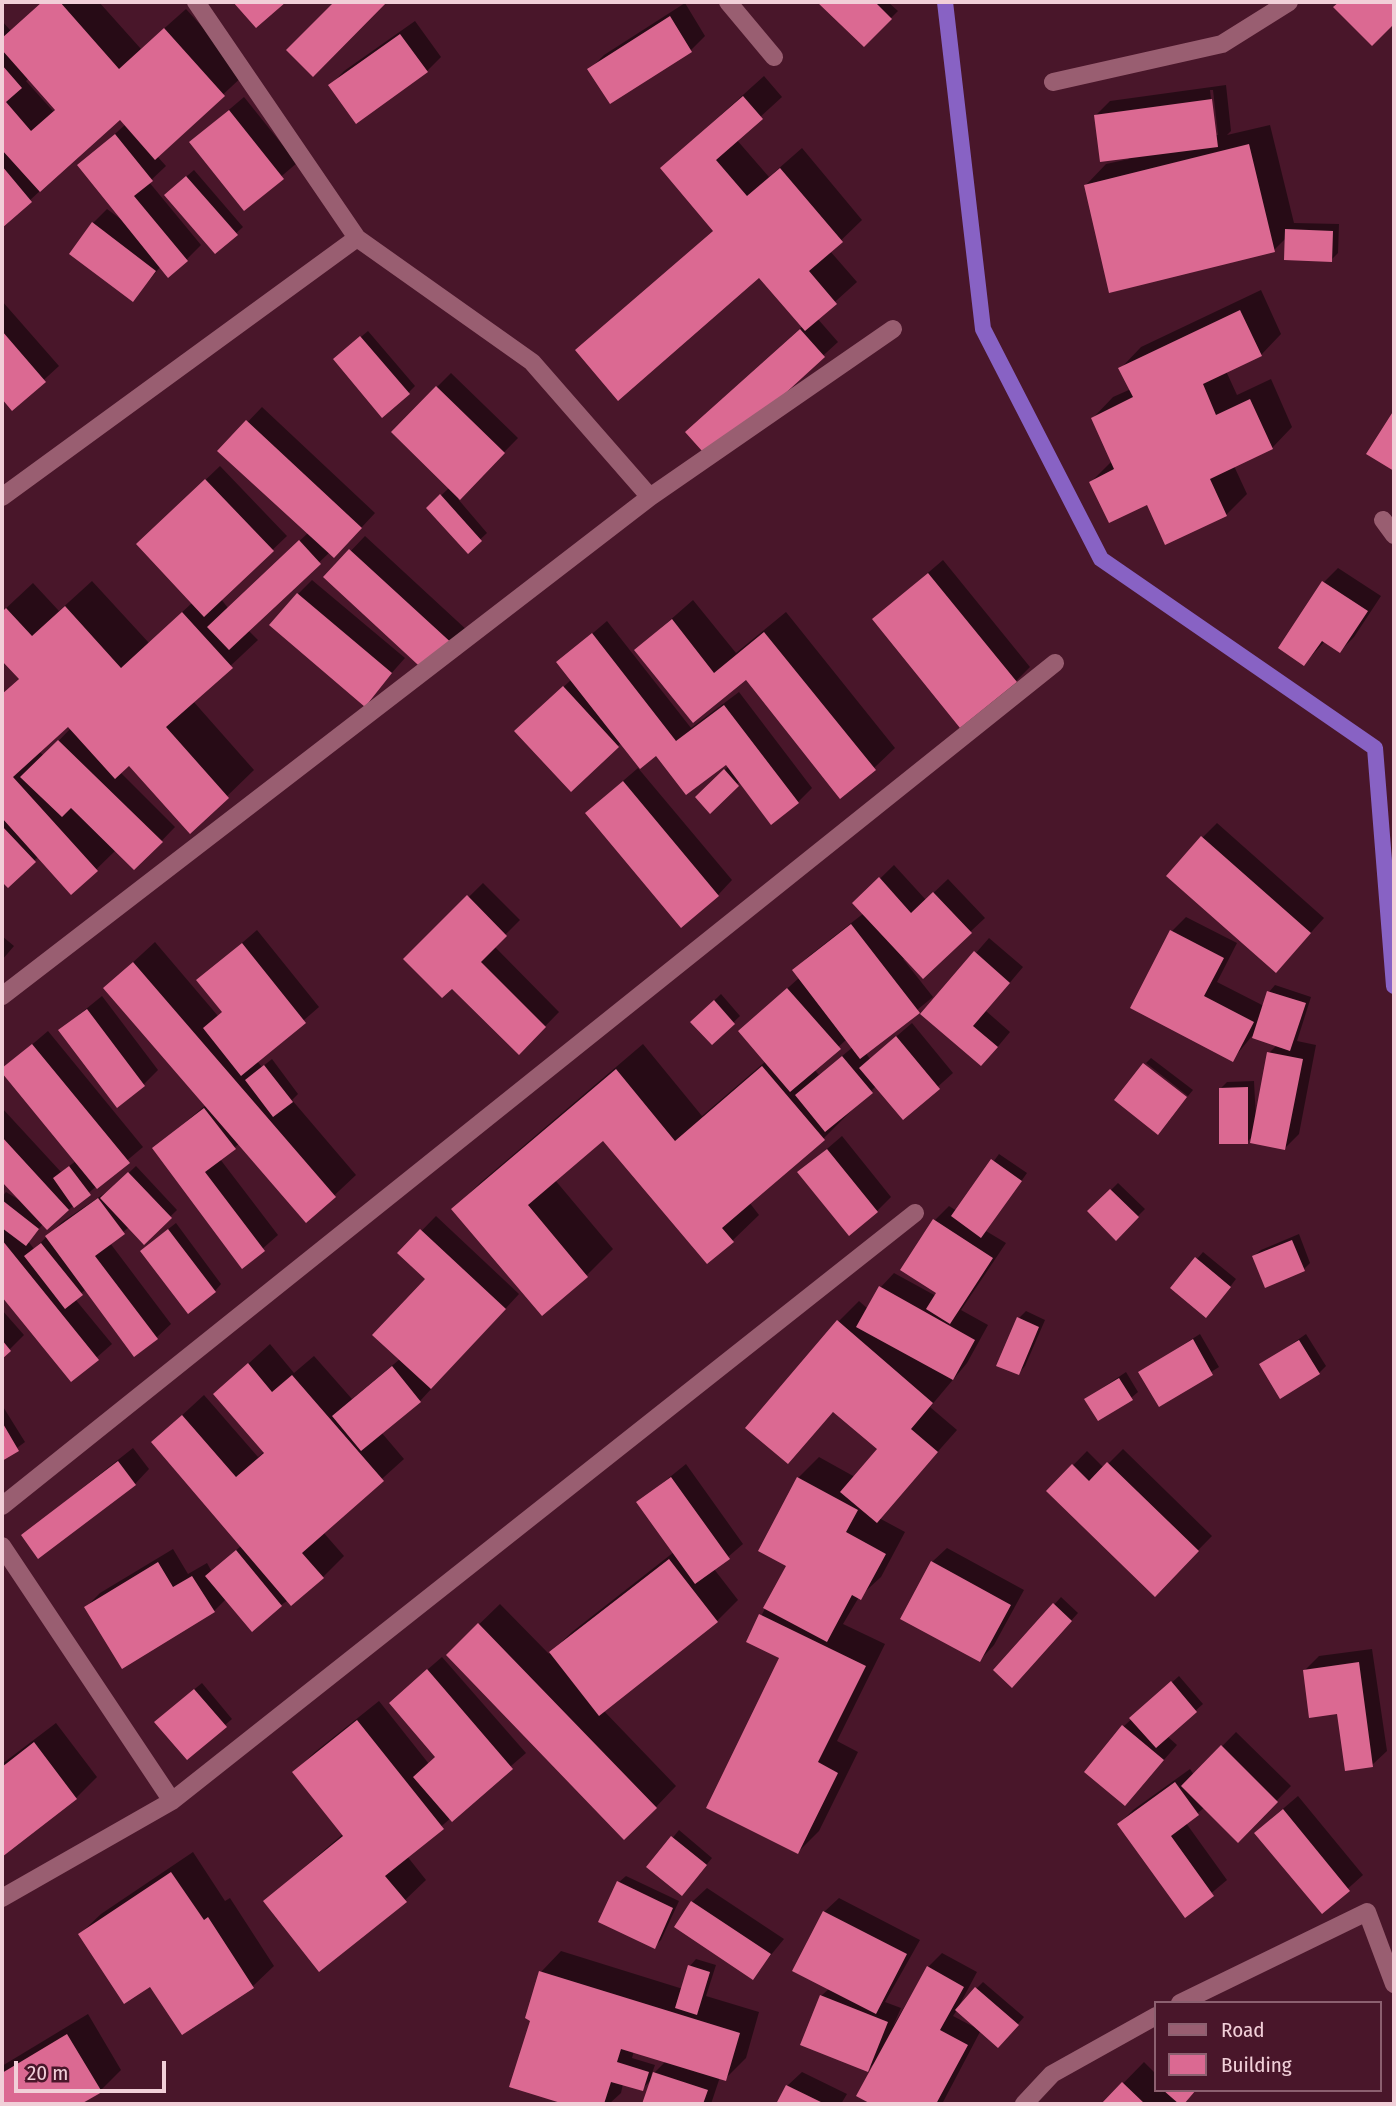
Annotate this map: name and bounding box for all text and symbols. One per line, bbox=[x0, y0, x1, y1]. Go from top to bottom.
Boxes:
legend bbox=[1154, 2001, 1382, 2092]
text: Road bbox=[1221, 2017, 1265, 2043]
scale bar bbox=[18, 2046, 170, 2090]
text: Building bbox=[1221, 2052, 1292, 2078]
text: 20 m bbox=[27, 2060, 68, 2086]

